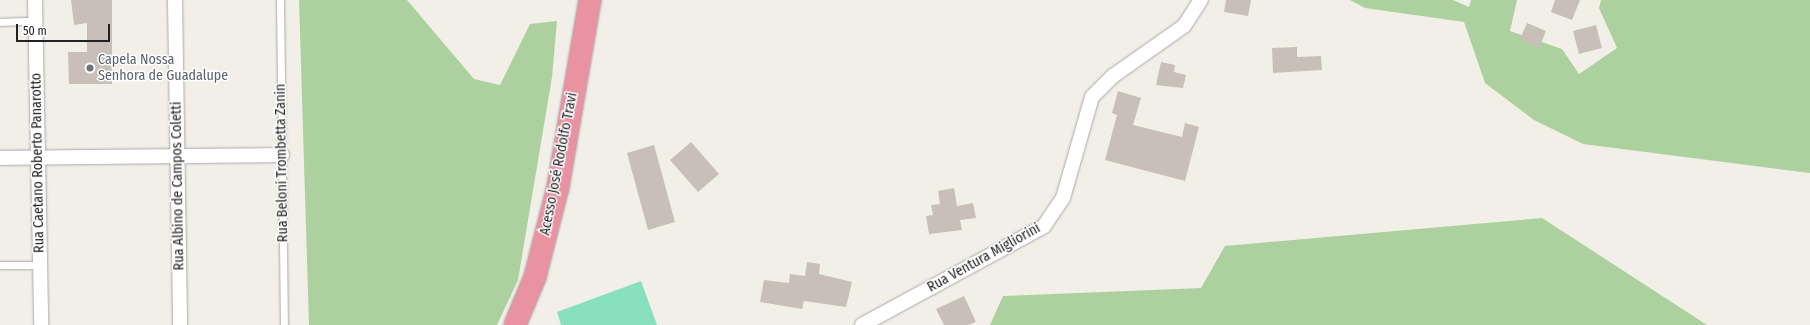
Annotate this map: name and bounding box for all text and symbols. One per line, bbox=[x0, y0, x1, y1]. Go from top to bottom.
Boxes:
scale bar bbox=[18, 16, 112, 42]
text: 50 m bbox=[23, 24, 47, 38]
place label: Capela Nossa Senhora de Guadalupe bbox=[98, 52, 228, 84]
marker: Capela Nossa Senhora de Guadalupe bbox=[85, 63, 95, 73]
street label: Rua Caetano Roberto Panarotto bbox=[28, 73, 48, 253]
street label: Rua Beloni Trombetta Zanin bbox=[272, 84, 292, 242]
street label: Acesso José Rodolfo Travi bbox=[537, 91, 581, 237]
street label: Rua Albino de Campos Coletti bbox=[168, 101, 188, 271]
street label: Rua Ventura Migliorini bbox=[925, 220, 1043, 296]

